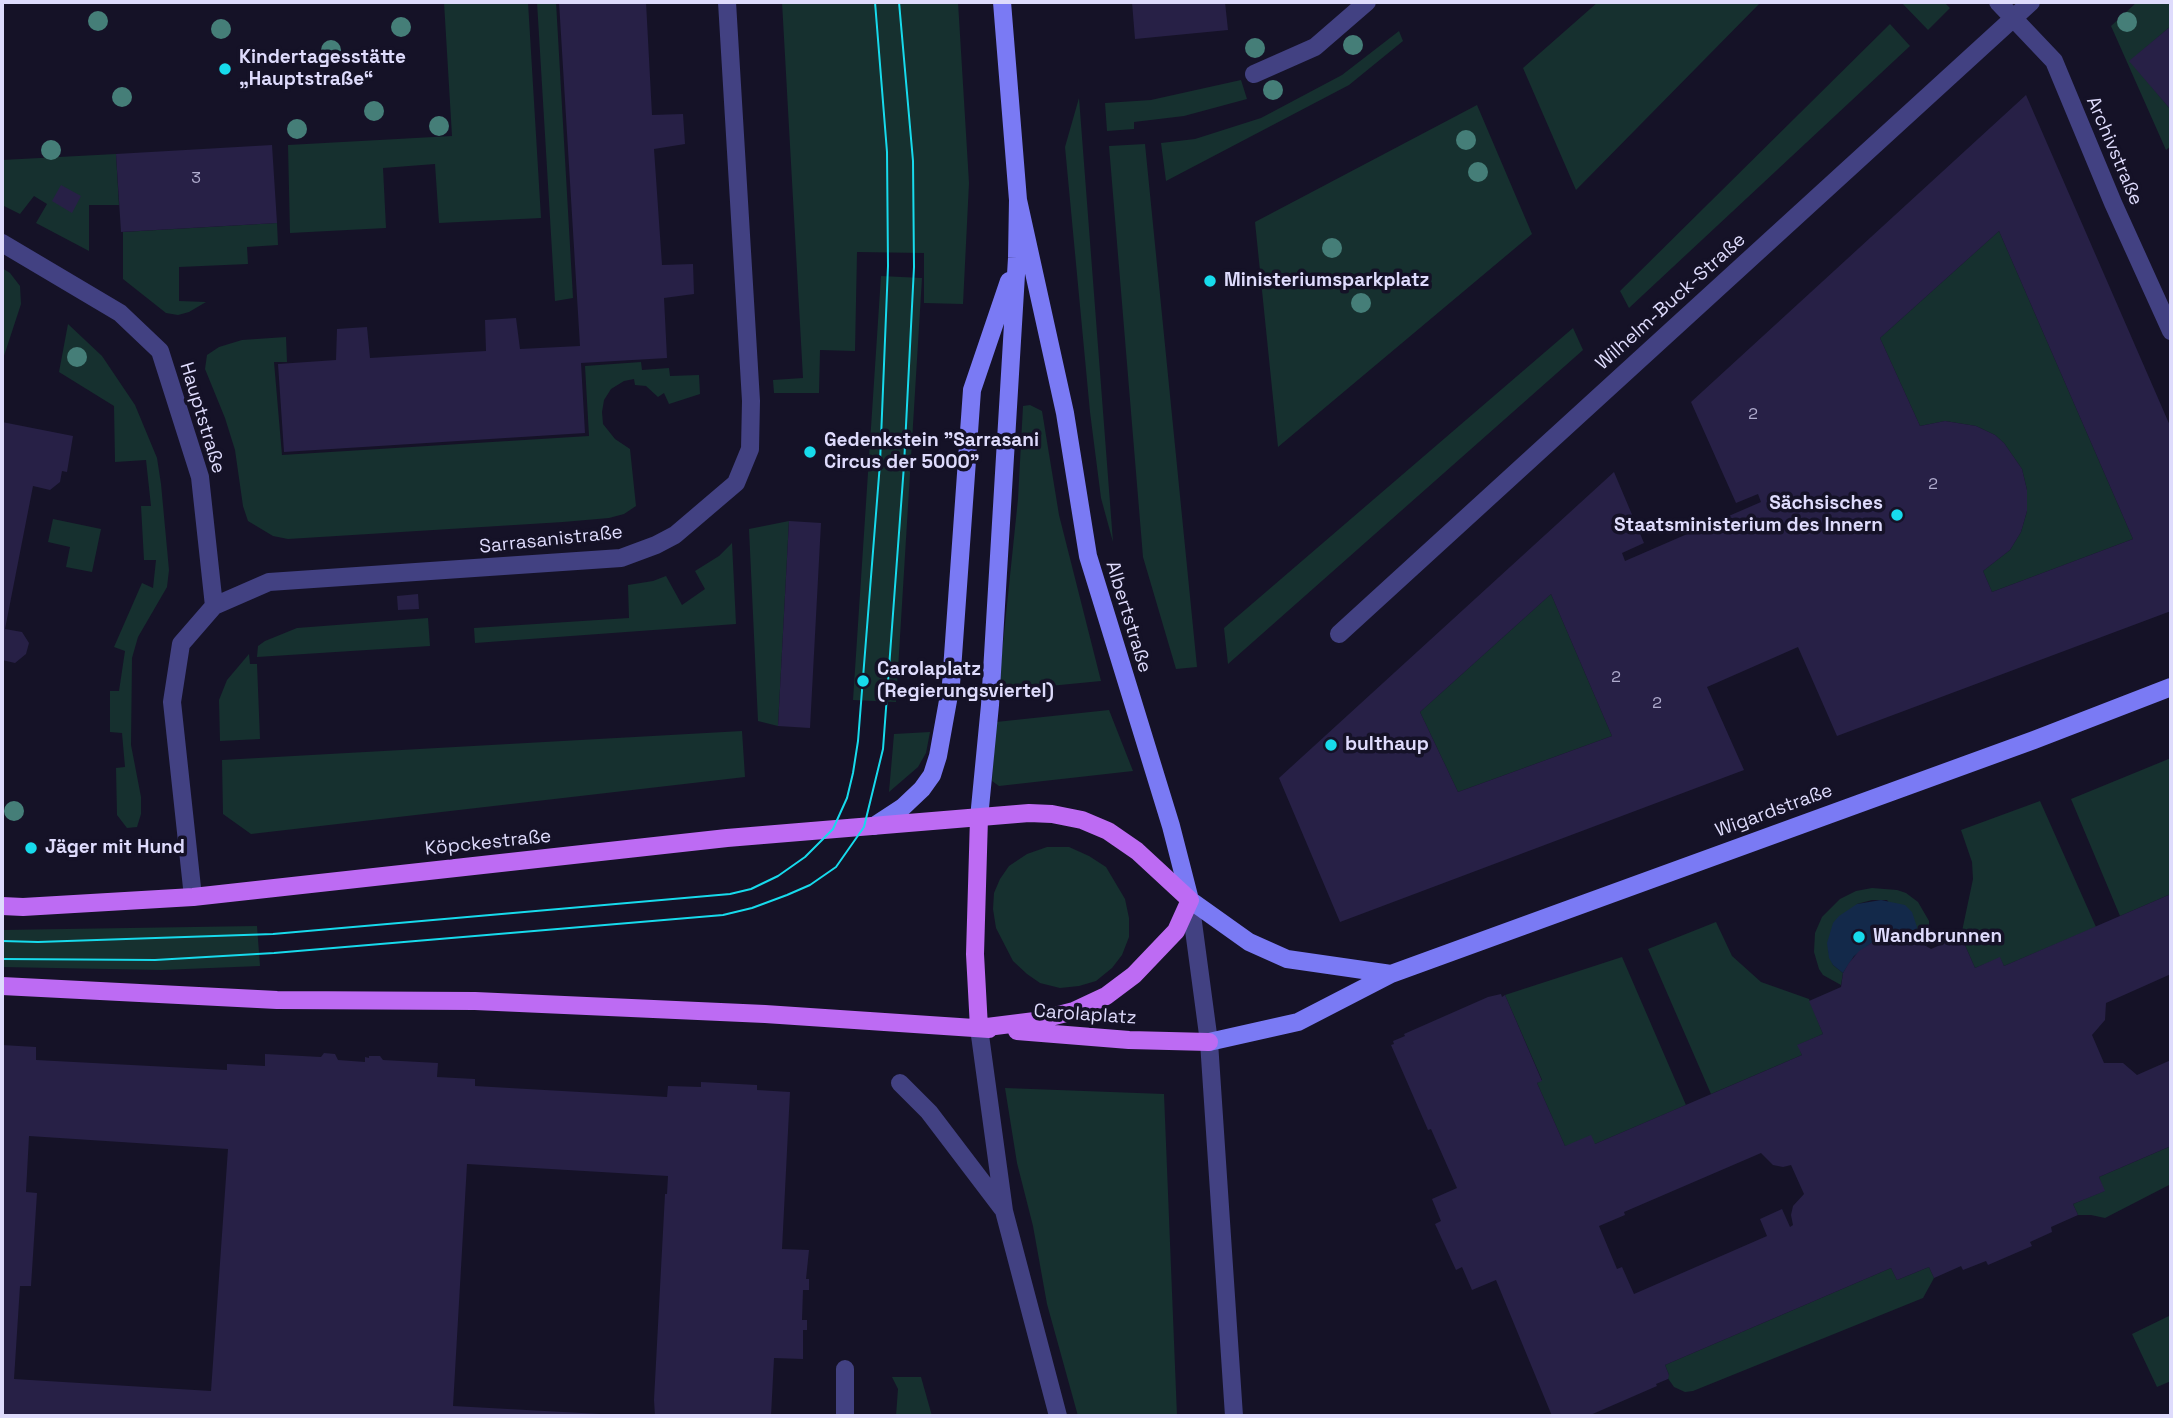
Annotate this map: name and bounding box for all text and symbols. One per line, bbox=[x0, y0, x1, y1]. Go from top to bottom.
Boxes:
place label: Kindertagesstätte „Hauptstraße“ bbox=[239, 47, 406, 91]
marker: Kindertagesstätte „Hauptstraße“ bbox=[217, 61, 233, 77]
street label: Archivstraße bbox=[2081, 93, 2147, 209]
house number: 3 bbox=[191, 169, 201, 189]
street label: Wilhelm-Buck-Straße bbox=[1591, 229, 1751, 375]
place label: Ministeriumsparkplatz bbox=[1224, 270, 1429, 292]
marker: Ministeriumsparkplatz bbox=[1202, 273, 1218, 289]
street label: Hauptstraße bbox=[174, 360, 230, 476]
house number: 2 bbox=[1748, 405, 1758, 425]
place label: Gedenkstein "Sarrasani Circus der 5000" bbox=[824, 430, 1039, 474]
marker: Gedenkstein "Sarrasani Circus der 5000" bbox=[802, 444, 818, 460]
house number: 2 bbox=[1928, 475, 1938, 495]
place label: Sächsisches Staatsministerium des Innern bbox=[1614, 493, 1883, 537]
marker: Sächsisches Staatsministerium des Innern bbox=[1889, 507, 1905, 523]
street label: Sarrasanistraße bbox=[478, 521, 624, 559]
street label: Albertstraße bbox=[1100, 558, 1156, 676]
place label: Carolaplatz (Regierungsviertel) bbox=[877, 659, 1054, 703]
house number: 2 bbox=[1611, 668, 1621, 688]
marker: Carolaplatz (Regierungsviertel) bbox=[855, 673, 871, 689]
house number: 2 bbox=[1652, 694, 1662, 714]
place label: bulthaup bbox=[1345, 734, 1429, 756]
marker: bulthaup bbox=[1323, 737, 1339, 753]
street label: Wigardstraße bbox=[1712, 779, 1836, 843]
street label: Köpckestraße bbox=[424, 825, 552, 861]
place label: Jäger mit Hund bbox=[45, 837, 185, 859]
marker: Jäger mit Hund bbox=[23, 840, 39, 856]
place label: Wandbrunnen bbox=[1873, 926, 2002, 948]
marker: Wandbrunnen bbox=[1851, 929, 1867, 945]
street label: Carolaplatz bbox=[1033, 1000, 1137, 1030]

